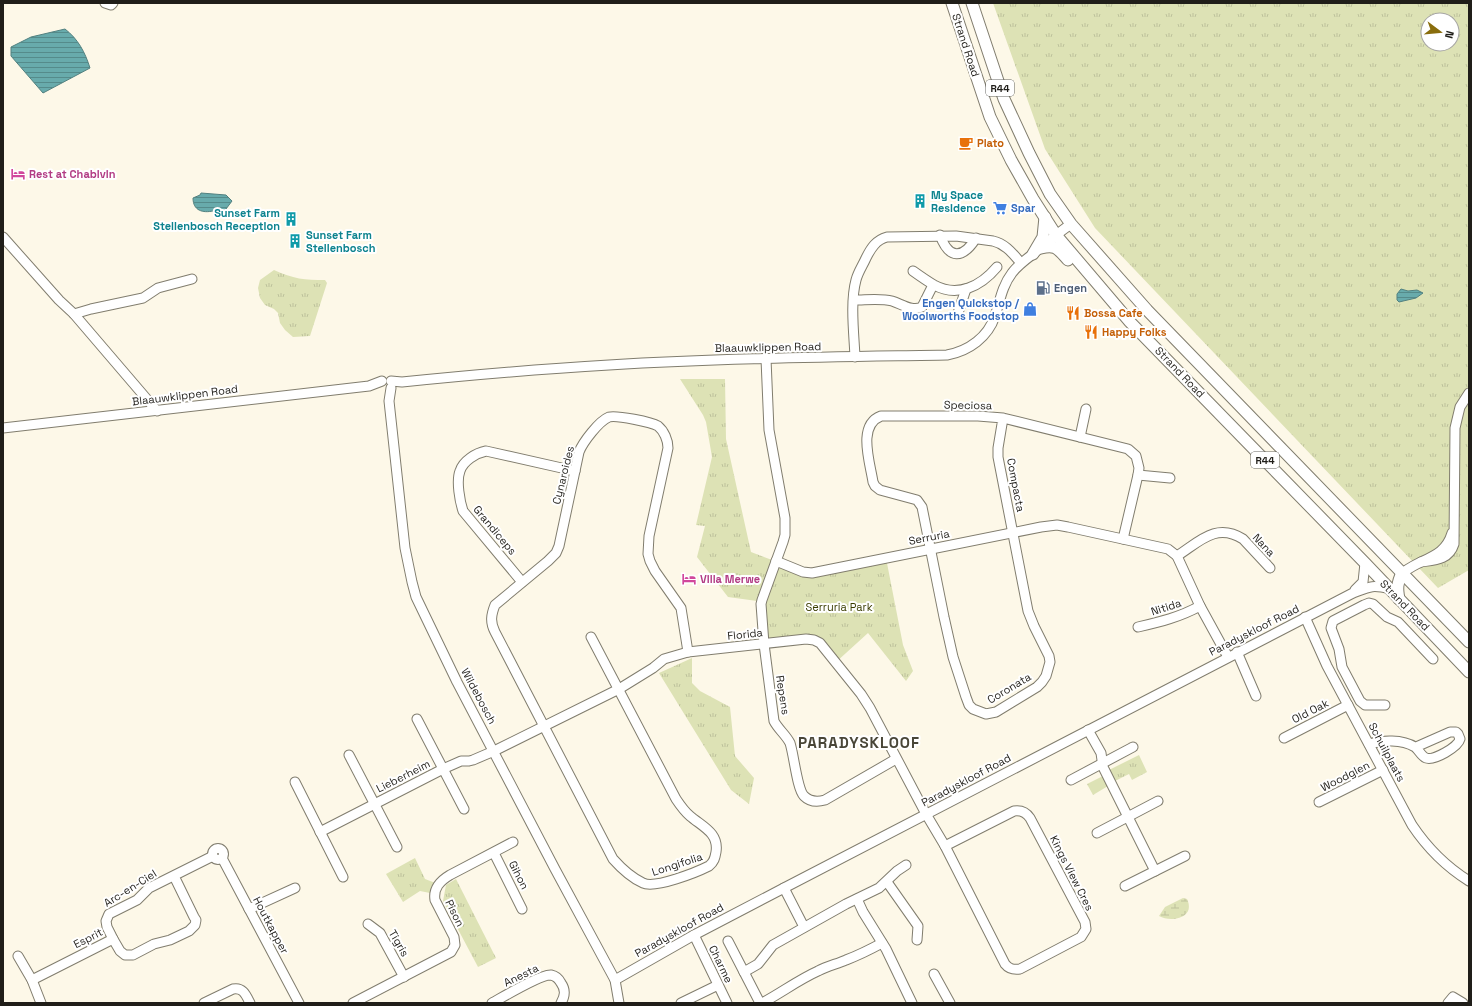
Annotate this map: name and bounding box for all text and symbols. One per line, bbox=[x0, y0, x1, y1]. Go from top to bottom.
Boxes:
street label: Strand Road bbox=[949, 12, 983, 78]
north arrow bbox=[1420, 12, 1460, 52]
text: N bbox=[1442, 29, 1457, 40]
road number: R44 bbox=[986, 80, 1014, 96]
cafe icon: Plato bbox=[958, 135, 974, 151]
place label: Plato bbox=[977, 136, 1004, 150]
hotel icon: Rest at Chabivin bbox=[10, 166, 26, 182]
place label: Rest at Chabivin bbox=[29, 167, 116, 181]
place label: My Space Residence bbox=[931, 188, 986, 215]
building icon: My Space Residence bbox=[912, 193, 928, 209]
supermarket icon: Spar bbox=[992, 200, 1008, 216]
place label: Spar bbox=[1011, 201, 1036, 215]
place label: Sunset Farm Stellenbosch Reception bbox=[153, 206, 280, 233]
building icon: Sunset Farm Stellenbosch Reception bbox=[283, 211, 299, 227]
place label: Sunset Farm Stellenbosch bbox=[306, 228, 376, 255]
building icon: Sunset Farm Stellenbosch bbox=[287, 233, 303, 249]
fuel station icon: Engen bbox=[1035, 280, 1051, 296]
place label: Engen bbox=[1054, 281, 1087, 295]
place label: Engen Quickstop / Woolworths Foodstop bbox=[902, 296, 1020, 323]
shop icon: Engen Quickstop / Woolworths Foodstop bbox=[1022, 301, 1038, 317]
restaurant icon: Bossa Cafe bbox=[1065, 305, 1081, 321]
place label: Bossa Cafe bbox=[1084, 306, 1143, 320]
restaurant icon: Happy Folks bbox=[1083, 324, 1099, 340]
place label: Happy Folks bbox=[1102, 325, 1167, 339]
street label: Blaauwklippen Road bbox=[715, 339, 821, 355]
street label: Strand Road bbox=[1152, 343, 1208, 401]
street label: Blaauwklippen Road bbox=[131, 382, 239, 408]
street label: Speciosa bbox=[944, 398, 993, 412]
street label: Cynaroides bbox=[549, 444, 577, 506]
road number: R44 bbox=[1251, 452, 1279, 468]
street label: Compacta bbox=[1004, 457, 1028, 514]
street label: Grandiceps bbox=[470, 503, 520, 558]
street label: Serruria bbox=[907, 526, 951, 548]
street label: Nana bbox=[1250, 530, 1279, 560]
hotel icon: Villa Merwe bbox=[681, 571, 697, 587]
place label: Villa Merwe bbox=[700, 572, 760, 586]
street label: Strand Road bbox=[1377, 576, 1433, 634]
street label: Nitida bbox=[1149, 595, 1184, 618]
park label: Serruria Park bbox=[805, 600, 873, 614]
street label: Paradyskloof Road bbox=[1207, 601, 1301, 659]
street label: Florida bbox=[727, 625, 764, 643]
street label: Wildebosch bbox=[458, 666, 500, 726]
street label: Coronata bbox=[985, 669, 1034, 707]
street label: Repens bbox=[773, 674, 793, 716]
street label: Old Oak bbox=[1289, 696, 1331, 726]
street label: Schuilplaats bbox=[1366, 720, 1409, 784]
district label: PARADYSKLOOF bbox=[798, 733, 920, 752]
street label: Paradyskloof Road bbox=[919, 751, 1013, 809]
street label: Lieberheim bbox=[374, 757, 432, 795]
street label: Woodglen bbox=[1318, 758, 1372, 794]
street label: Kings View Cres bbox=[1047, 833, 1097, 913]
street label: Longifolia bbox=[650, 849, 705, 879]
street label: Gihon bbox=[506, 858, 532, 892]
street label: Arc-en-Ciel bbox=[101, 866, 159, 910]
street label: Houtkapper bbox=[250, 894, 292, 956]
street label: Pison bbox=[442, 897, 468, 929]
street label: Paradyskloof Road bbox=[632, 900, 726, 960]
street label: Esprit bbox=[71, 925, 105, 951]
street label: Tigris bbox=[386, 927, 412, 959]
street label: Charme bbox=[706, 943, 736, 985]
street label: Anesta bbox=[501, 960, 541, 989]

